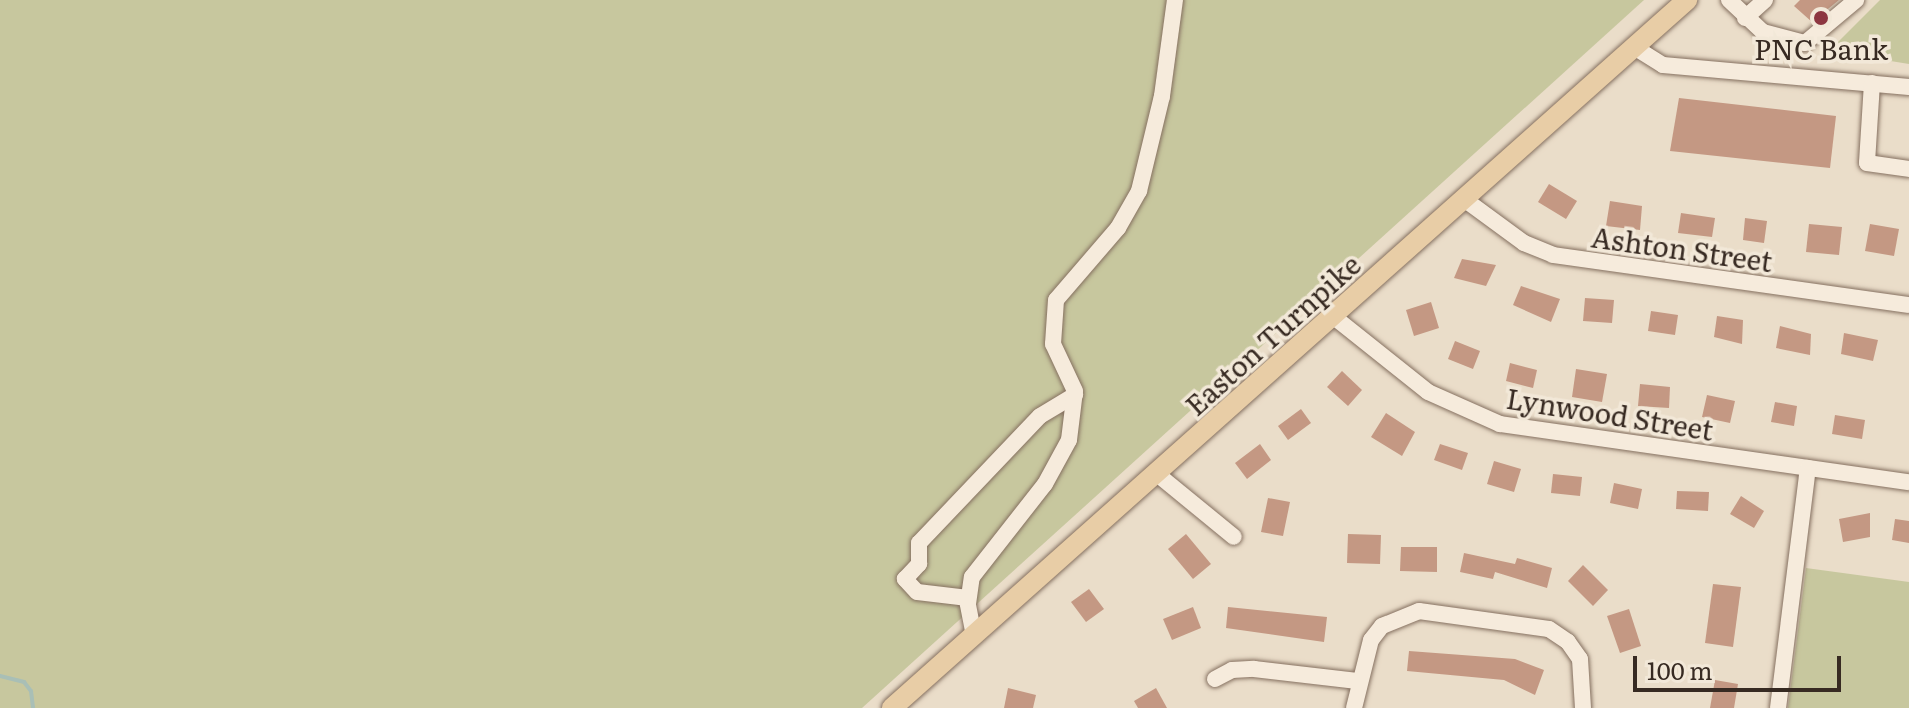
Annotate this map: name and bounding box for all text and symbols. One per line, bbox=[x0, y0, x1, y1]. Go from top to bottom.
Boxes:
marker: PNC Bank bbox=[1812, 9, 1830, 27]
place label: PNC Bank bbox=[1754, 31, 1888, 65]
street label: Ashton Street bbox=[1589, 219, 1775, 277]
street label: Easton Turnpike bbox=[1178, 247, 1366, 421]
street label: Lynwood Street bbox=[1504, 380, 1716, 446]
scale bar bbox=[1637, 640, 1845, 690]
text: 100 m bbox=[1647, 652, 1713, 687]

